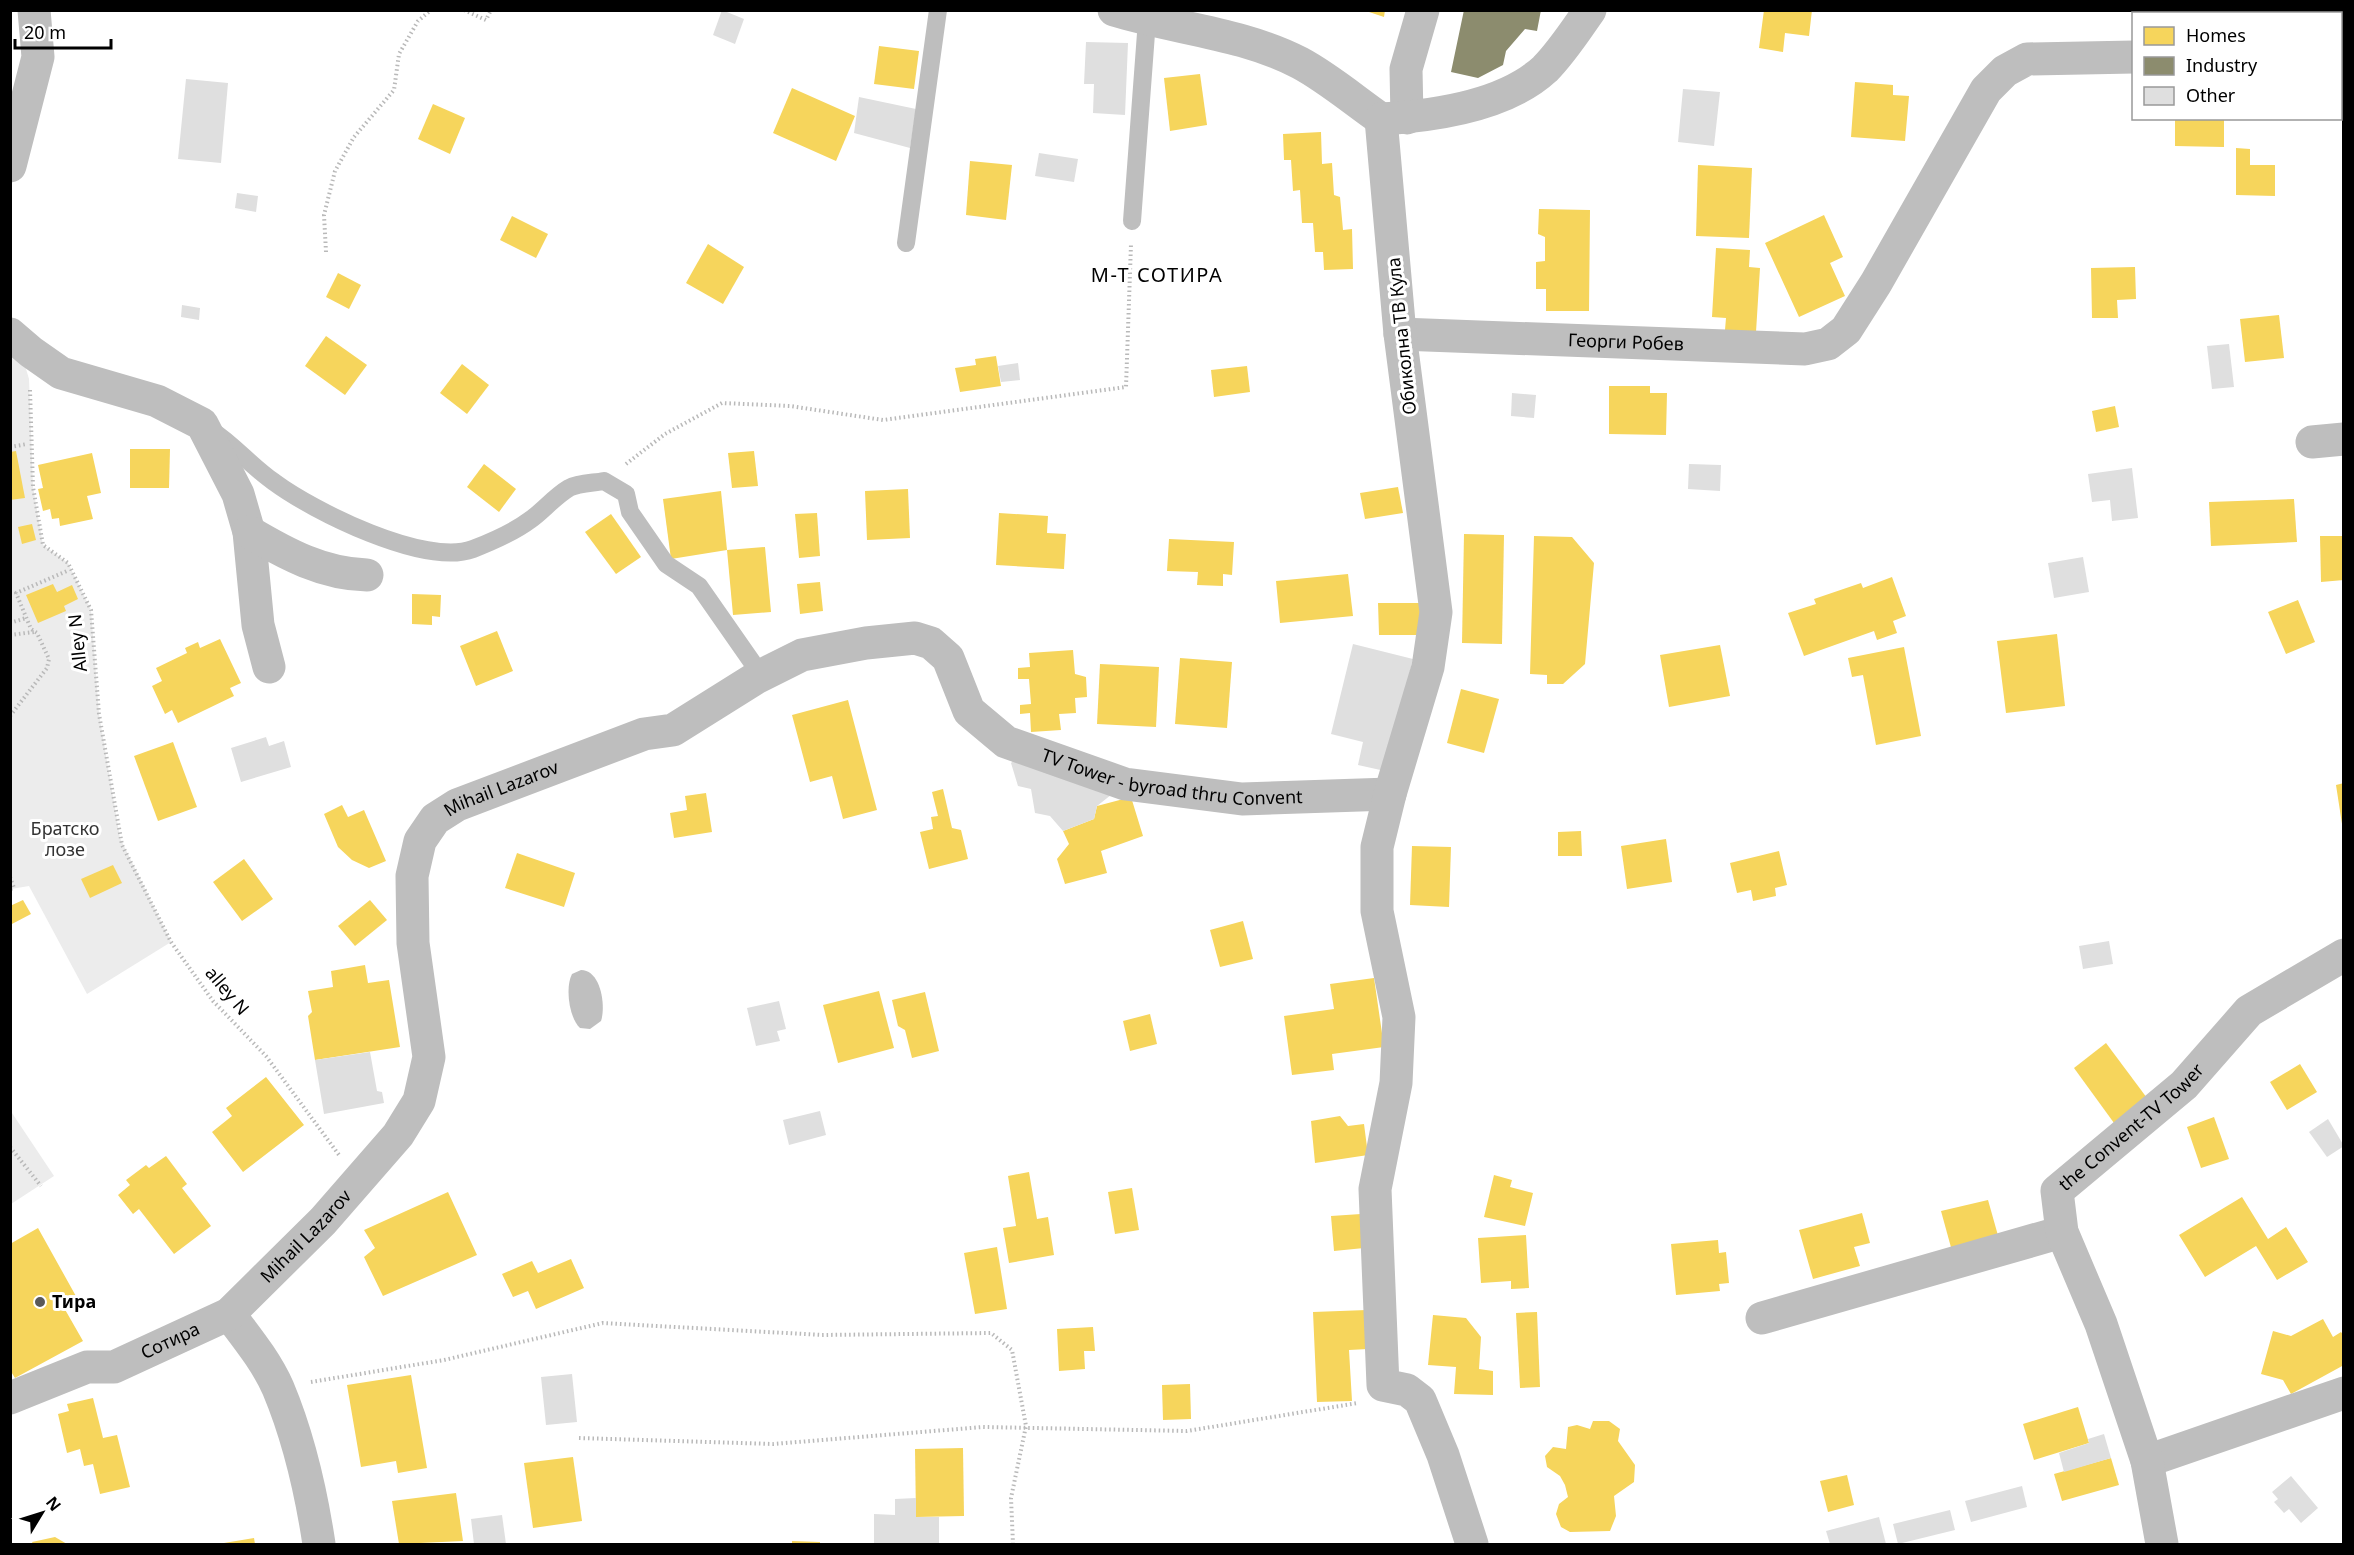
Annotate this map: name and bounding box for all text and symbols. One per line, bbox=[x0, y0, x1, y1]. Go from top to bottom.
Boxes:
scale bar bbox=[15, 12, 111, 50]
legend bbox=[2132, 12, 2342, 120]
text: 20 m bbox=[24, 20, 66, 44]
text: Homes bbox=[2186, 23, 2246, 47]
text: Industry bbox=[2186, 53, 2258, 77]
text: Other bbox=[2186, 83, 2236, 107]
street label: Обиколна ТВ Кула bbox=[1381, 256, 1421, 416]
district label: М-Т СОТИРА bbox=[1091, 261, 1223, 288]
street label: Георги Робев bbox=[1567, 327, 1684, 356]
street label: Alley N bbox=[62, 613, 92, 673]
street label: TV Tower - byroad thru Convent bbox=[1038, 742, 1303, 810]
street label: Mihail Lazarov bbox=[439, 754, 562, 821]
park label: Братско лозе bbox=[31, 816, 99, 861]
street label: alley N bbox=[200, 961, 255, 1020]
street label: the Convent-TV Tower bbox=[2053, 1057, 2209, 1196]
street label: Mihail Lazarov bbox=[255, 1183, 357, 1287]
place label: Тира bbox=[52, 1289, 96, 1313]
marker: Тира bbox=[33, 1295, 47, 1309]
street label: Сотира bbox=[136, 1316, 203, 1364]
north arrow bbox=[12, 1483, 72, 1543]
text: N bbox=[41, 1492, 66, 1516]

